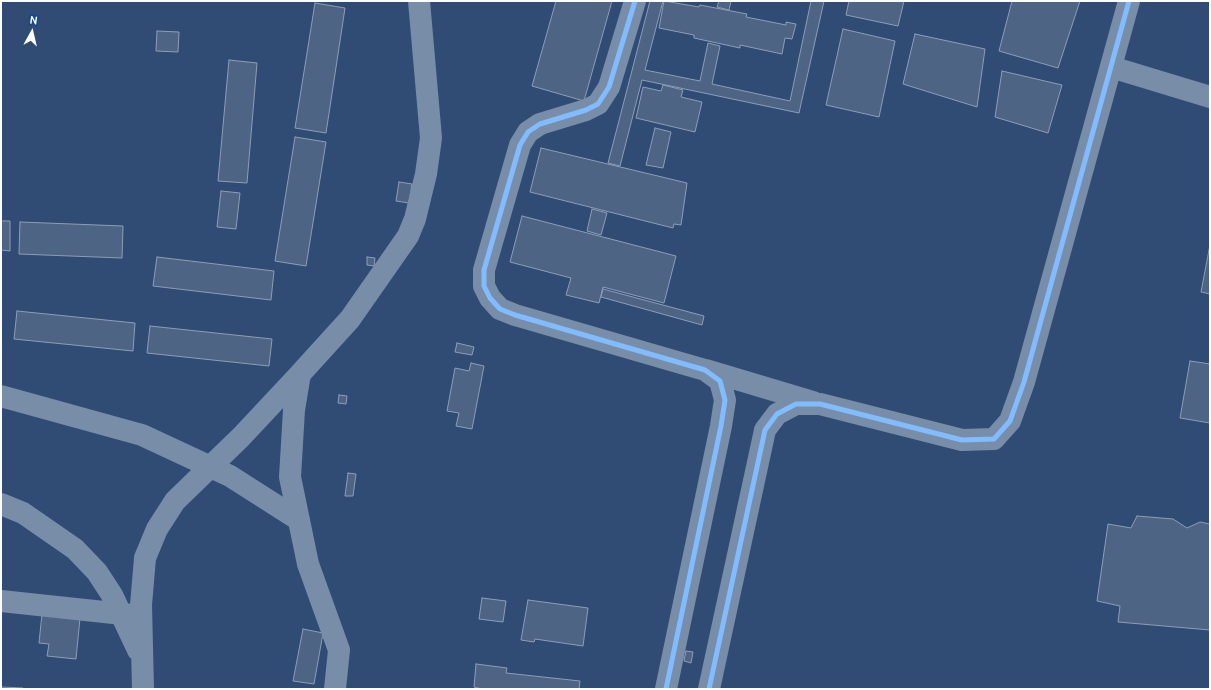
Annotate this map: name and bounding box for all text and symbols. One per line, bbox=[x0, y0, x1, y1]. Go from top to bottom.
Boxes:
north arrow bbox=[12, 12, 52, 52]
text: N bbox=[29, 13, 38, 28]

